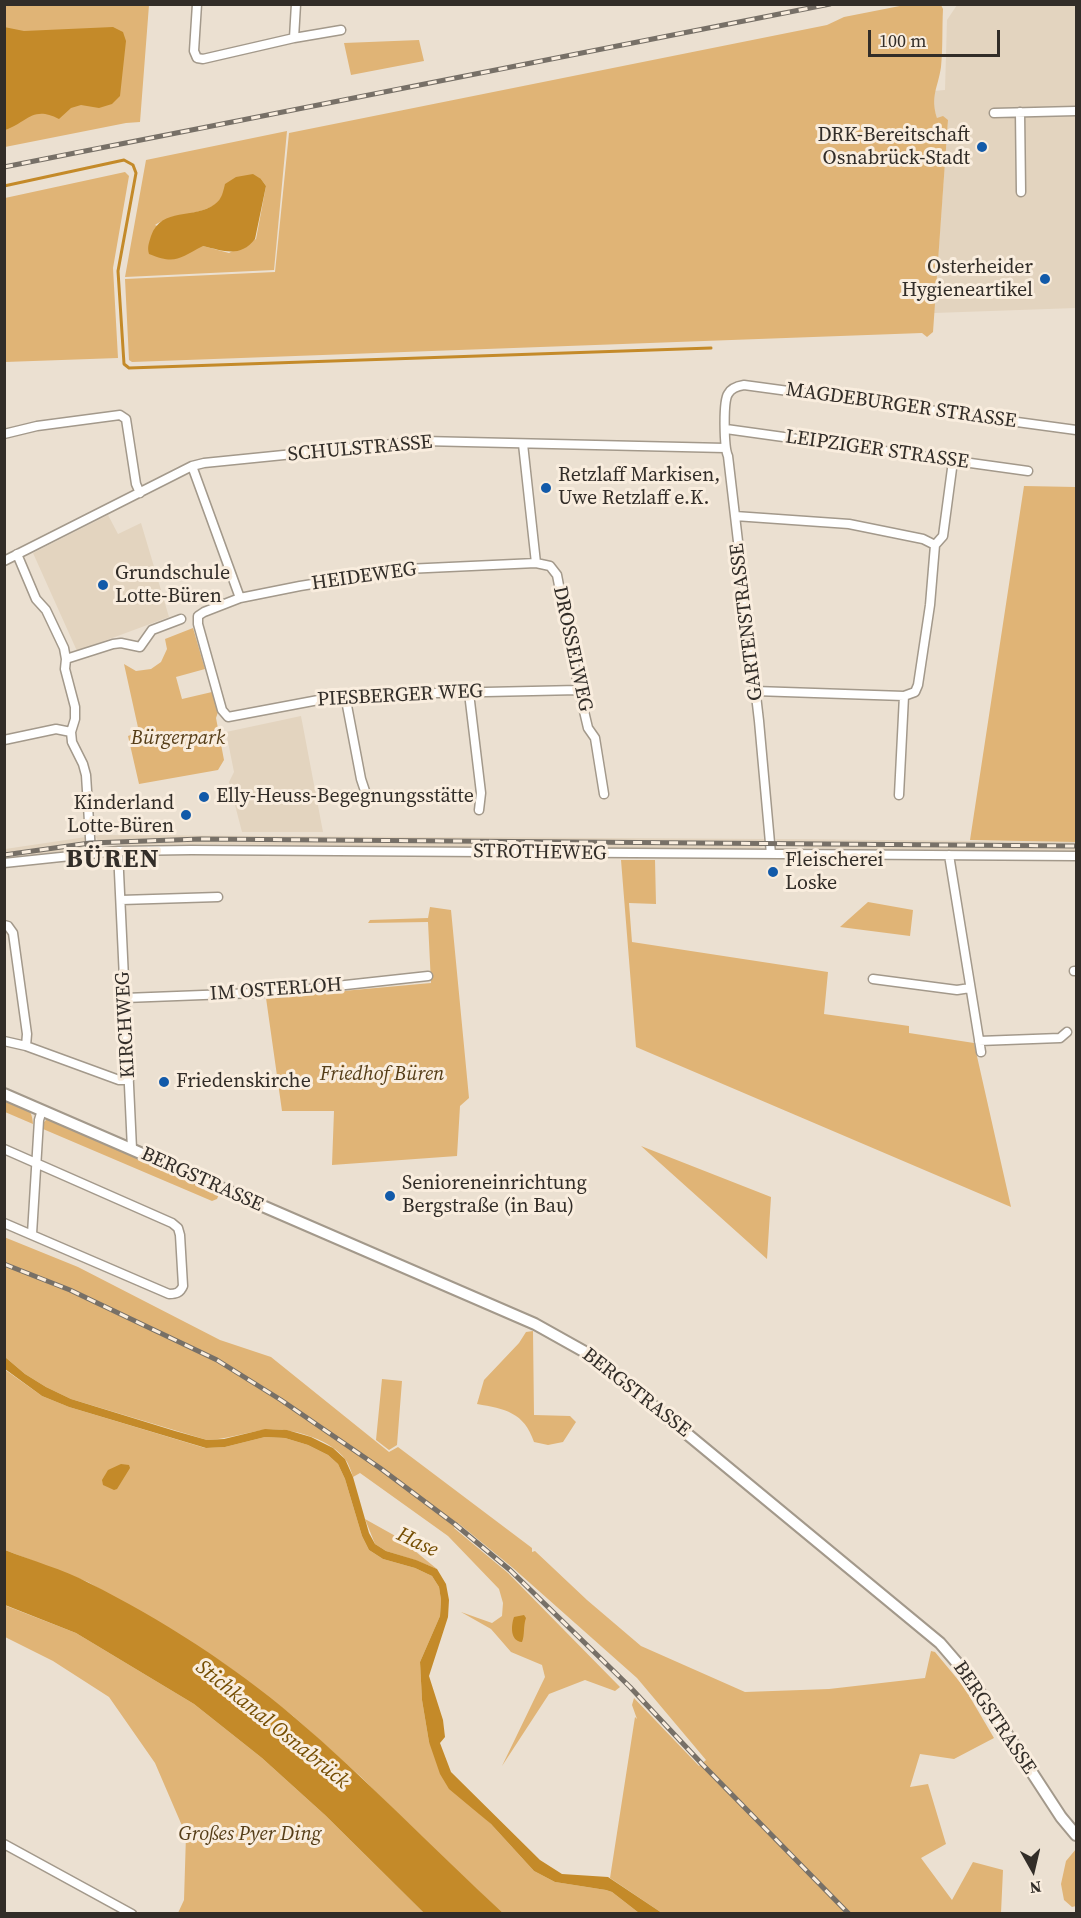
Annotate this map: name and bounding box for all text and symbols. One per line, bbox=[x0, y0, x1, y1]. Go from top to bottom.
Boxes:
scale bar bbox=[871, 18, 1003, 56]
text: 100 m bbox=[879, 28, 926, 53]
place label: DRK-Bereitschaft Osnabrück-Stadt bbox=[817, 124, 970, 171]
marker: DRK-Bereitschaft Osnabrück-Stadt bbox=[975, 140, 989, 154]
place label: Osterheider Hygieneartikel bbox=[901, 256, 1033, 303]
marker: Osterheider Hygieneartikel bbox=[1038, 272, 1052, 286]
street label: MAGDEBURGER STRASSE bbox=[784, 378, 1018, 434]
street label: LEIPZIGER STRASSE bbox=[784, 425, 970, 475]
street label: SCHULSTRASSE bbox=[287, 431, 433, 467]
place label: Retzlaff Markisen, Uwe Retzlaff e.K. bbox=[558, 464, 720, 511]
marker: Retzlaff Markisen, Uwe Retzlaff e.K. bbox=[539, 481, 553, 495]
street label: GARTENSTRASSE bbox=[725, 542, 769, 702]
street label: HEIDEWEG bbox=[310, 558, 418, 596]
place label: Grundschule Lotte-Büren bbox=[115, 562, 230, 609]
marker: Grundschule Lotte-Büren bbox=[96, 578, 110, 592]
street label: DROSSELWEG bbox=[547, 584, 597, 714]
street label: PIESBERGER WEG bbox=[316, 680, 484, 712]
park label: Bürgerpark bbox=[131, 727, 225, 751]
place label: Elly-Heuss-Begegnungsstätte bbox=[216, 785, 474, 809]
marker: Elly-Heuss-Begegnungsstätte bbox=[197, 790, 211, 804]
place label: Kinderland Lotte-Büren bbox=[67, 792, 174, 839]
marker: Kinderland Lotte-Büren bbox=[179, 808, 193, 822]
street label: STROTHEWEG bbox=[473, 840, 607, 866]
district label: BÜREN bbox=[66, 844, 160, 876]
place label: Fleischerei Loske bbox=[785, 849, 884, 896]
marker: Fleischerei Loske bbox=[766, 865, 780, 879]
street label: KIRCHWEG bbox=[111, 971, 141, 1079]
street label: IM OSTERLOH bbox=[209, 973, 343, 1007]
park label: Friedhof Büren bbox=[320, 1063, 444, 1087]
place label: Friedenskirche bbox=[176, 1070, 311, 1094]
marker: Friedenskirche bbox=[157, 1075, 171, 1089]
street label: BERGSTRASSE bbox=[137, 1142, 267, 1218]
place label: Senioreneinrichtung Bergstraße (in Bau) bbox=[402, 1172, 587, 1219]
marker: Senioreneinrichtung Bergstraße (in Bau) bbox=[383, 1189, 397, 1203]
street label: BERGSTRASSE bbox=[577, 1343, 695, 1443]
water label: Hase bbox=[392, 1523, 442, 1563]
water label: Stichkanal Osnabrück bbox=[190, 1655, 354, 1795]
street label: BERGSTRASSE bbox=[947, 1657, 1041, 1779]
park label: Großes Pyer Ding bbox=[179, 1823, 321, 1847]
north arrow bbox=[1003, 1840, 1063, 1900]
text: N bbox=[1028, 1876, 1043, 1900]

